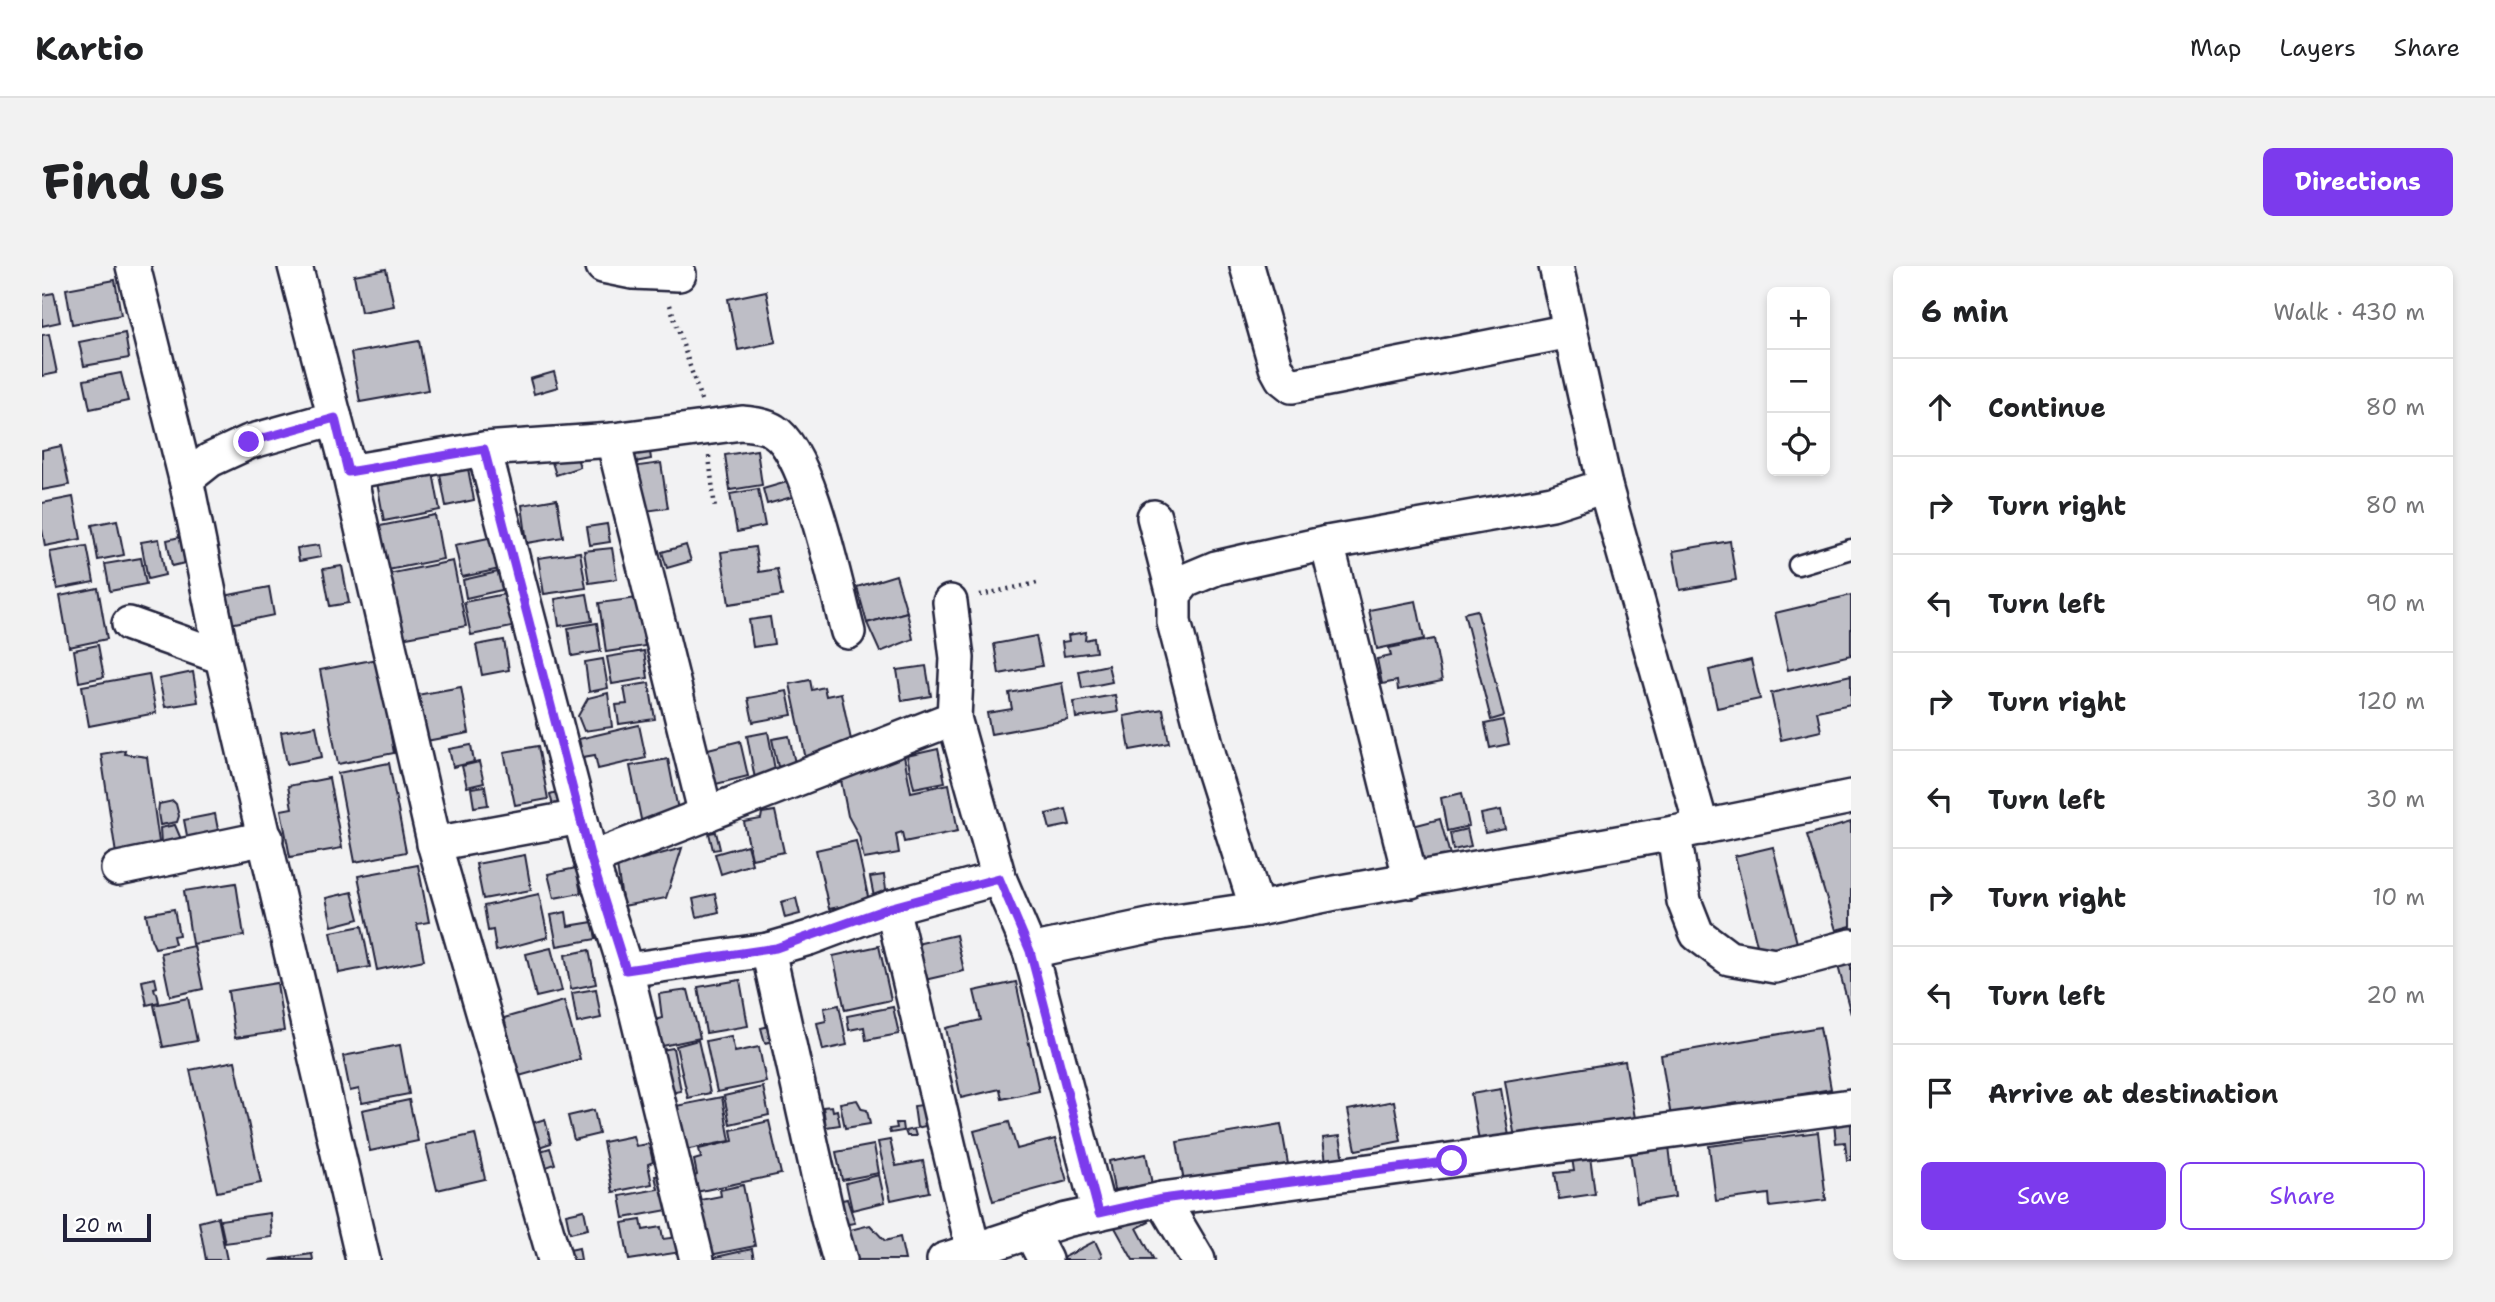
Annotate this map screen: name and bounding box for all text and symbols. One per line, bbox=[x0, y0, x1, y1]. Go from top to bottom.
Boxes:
text: Kartio bbox=[35, 26, 144, 71]
text: Map bbox=[2190, 32, 2241, 64]
text: Layers bbox=[2279, 32, 2356, 64]
text: Share bbox=[2394, 32, 2460, 64]
button: Directions bbox=[2263, 148, 2453, 216]
text: Find us bbox=[42, 149, 225, 215]
map controls bbox=[1767, 287, 1830, 476]
button: + bbox=[1767, 287, 1830, 350]
text: 6 min bbox=[1921, 291, 2008, 332]
text: Walk · 430 m bbox=[2273, 297, 2425, 327]
button: − bbox=[1767, 350, 1830, 413]
icon: ahead bbox=[1921, 388, 1959, 426]
text: Continue bbox=[1988, 390, 2106, 425]
text: 80 m bbox=[2366, 392, 2425, 422]
button: locate bbox=[1767, 413, 1830, 476]
route end bbox=[233, 426, 264, 457]
icon: right bbox=[1921, 486, 1959, 524]
text: Turn right bbox=[1988, 488, 2126, 523]
text: 80 m bbox=[2366, 490, 2425, 520]
icon: left bbox=[1921, 584, 1959, 622]
text: Turn left bbox=[1988, 586, 2105, 621]
text: 90 m bbox=[2365, 588, 2425, 618]
icon: right bbox=[1921, 682, 1959, 720]
text: Turn right bbox=[1988, 684, 2126, 719]
text: 120 m bbox=[2357, 686, 2425, 716]
icon: left bbox=[1921, 780, 1959, 818]
text: Turn left bbox=[1988, 782, 2105, 817]
text: 30 m bbox=[2366, 784, 2425, 814]
icon: right bbox=[1921, 878, 1959, 916]
text: Turn right bbox=[1988, 880, 2126, 915]
text: 10 m bbox=[2372, 882, 2425, 912]
icon: left bbox=[1921, 976, 1959, 1014]
text: Turn left bbox=[1988, 978, 2105, 1013]
text: 20 m bbox=[2366, 980, 2425, 1010]
icon: arrive bbox=[1921, 1074, 1959, 1112]
text: Arrive at destination bbox=[1988, 1076, 2278, 1111]
route start bbox=[1436, 1145, 1467, 1176]
button: Save bbox=[1921, 1162, 2166, 1230]
button: Share bbox=[2180, 1162, 2425, 1230]
scale bar bbox=[63, 1211, 150, 1243]
text: 20 m bbox=[74, 1213, 123, 1238]

